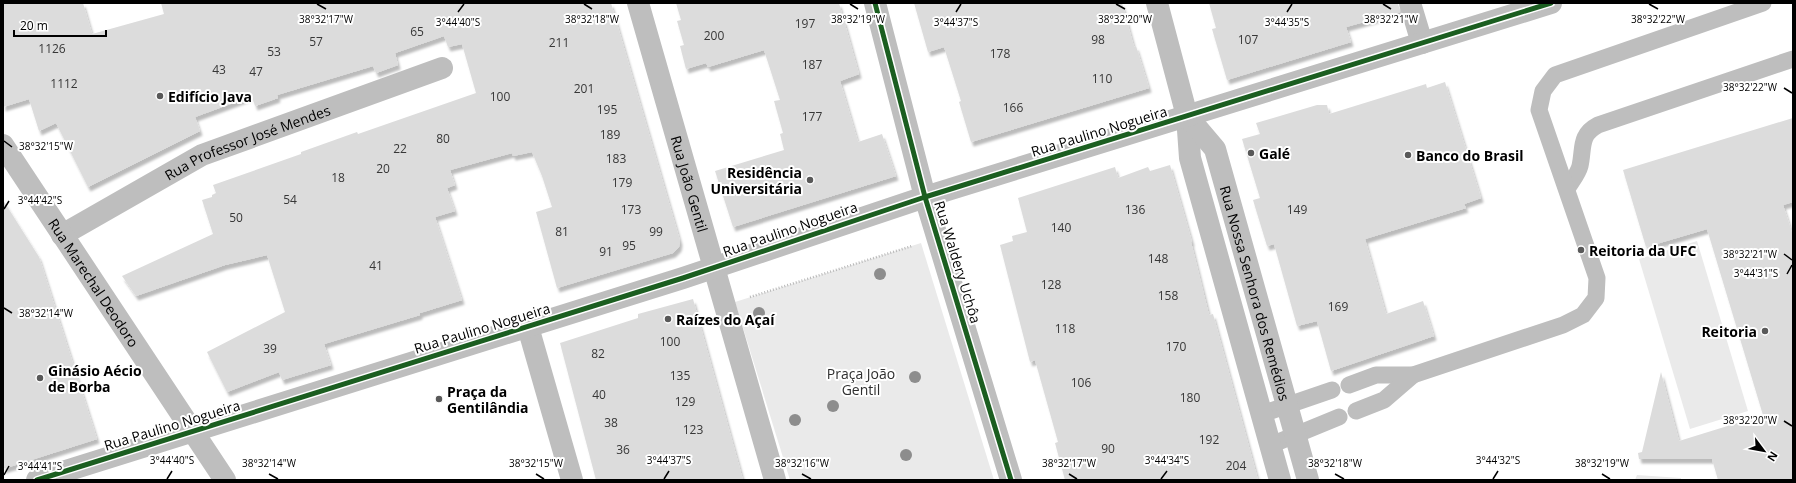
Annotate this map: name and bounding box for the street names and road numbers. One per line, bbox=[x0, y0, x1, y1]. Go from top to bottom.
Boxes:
street label: Rua Professor José Mendes bbox=[161, 100, 333, 184]
street label: Rua Paulino Nogueira bbox=[1029, 101, 1169, 161]
street label: Rua João Gentil bbox=[667, 133, 713, 234]
street label: Rua Nossa Senhora dos Remédios bbox=[1216, 183, 1295, 403]
street label: Rua Paulino Nogueira bbox=[720, 197, 860, 261]
street label: Rua Waldery Uchôa bbox=[930, 198, 986, 326]
street label: Rua Marechal Deodoro bbox=[45, 215, 144, 351]
street label: Rua Paulino Nogueira bbox=[412, 298, 552, 358]
street label: Rua Paulino Nogueira bbox=[102, 395, 242, 455]

